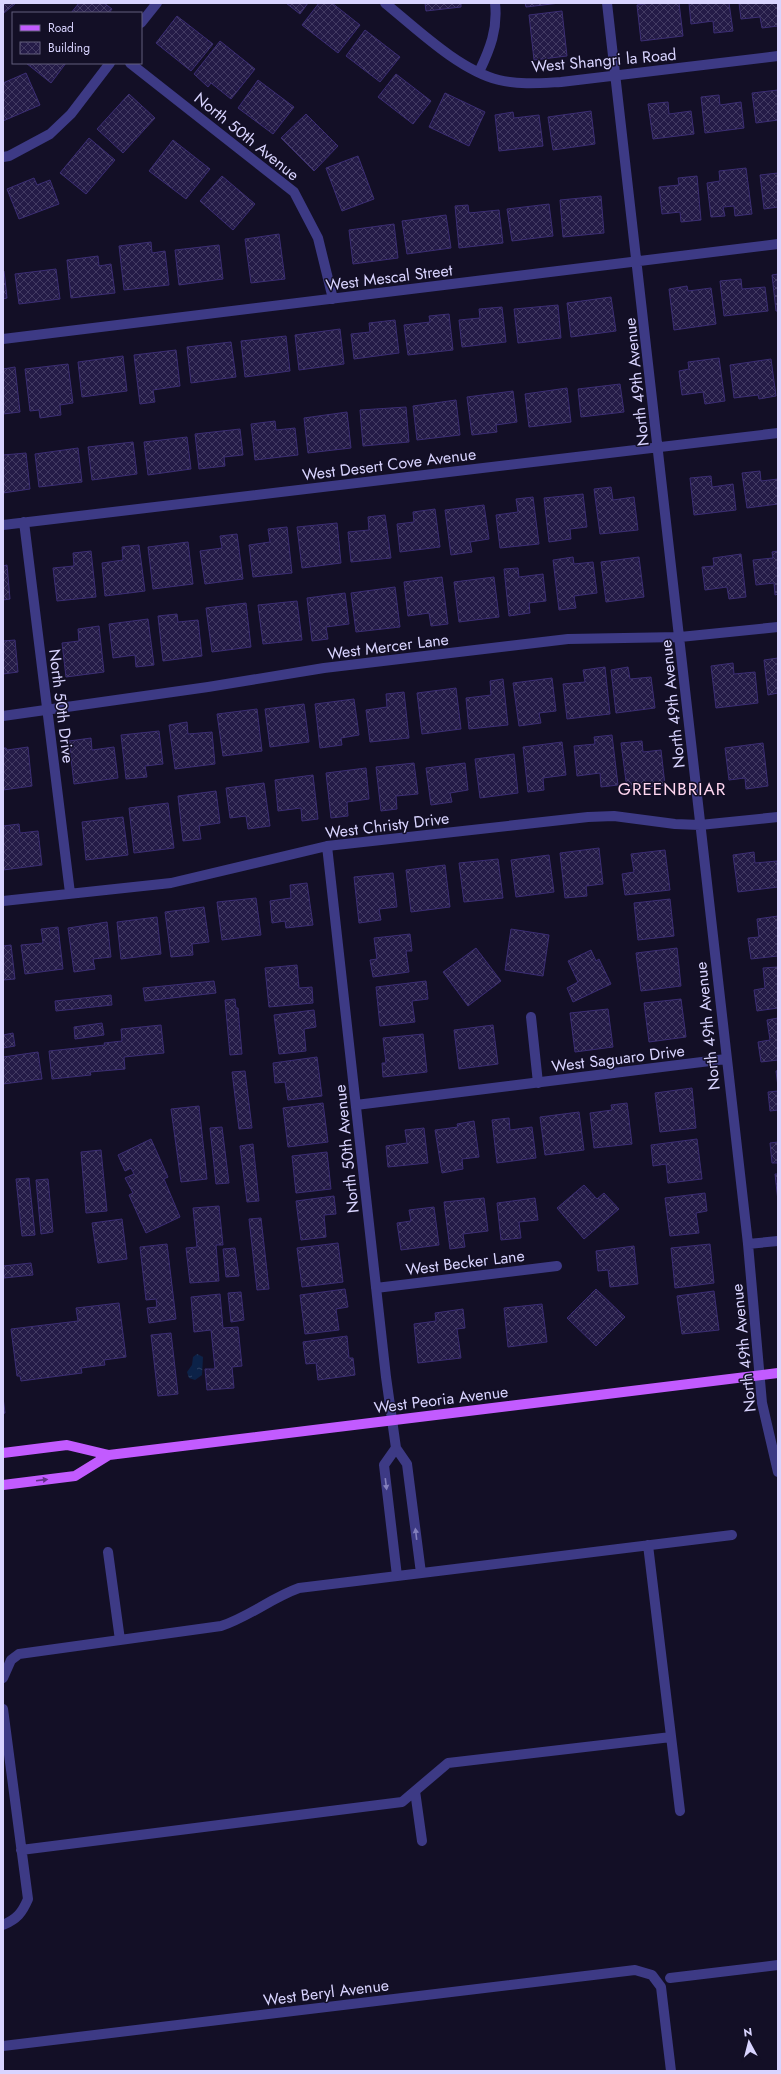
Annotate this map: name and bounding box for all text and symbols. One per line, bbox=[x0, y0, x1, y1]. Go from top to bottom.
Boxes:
legend bbox=[12, 12, 142, 64]
text: Road bbox=[48, 19, 74, 37]
text: Building bbox=[48, 39, 90, 57]
street label: West Shangri la Road bbox=[531, 43, 677, 78]
street label: North 50th Avenue bbox=[189, 87, 304, 186]
street label: West Mescal Street bbox=[324, 258, 454, 297]
street label: North 49th Avenue bbox=[618, 317, 655, 447]
street label: West Desert Cove Avenue bbox=[301, 442, 477, 487]
street label: West Mercer Lane bbox=[326, 628, 450, 665]
street label: North 49th Avenue bbox=[654, 639, 691, 769]
street label: North 50th Drive bbox=[43, 648, 80, 764]
district label: GREENBRIAR bbox=[618, 777, 726, 801]
street label: West Christy Drive bbox=[324, 806, 450, 845]
street label: North 49th Avenue bbox=[689, 961, 726, 1091]
street label: West Saguaro Drive bbox=[550, 1039, 686, 1078]
street label: North 50th Avenue bbox=[328, 1084, 365, 1214]
street label: West Becker Lane bbox=[404, 1244, 526, 1281]
street label: North 49th Avenue bbox=[725, 1283, 762, 1413]
street label: West Peoria Avenue bbox=[373, 1380, 510, 1419]
one-way arrow bbox=[36, 1477, 48, 1483]
one-way arrow bbox=[383, 1478, 389, 1490]
one-way arrow bbox=[413, 1528, 419, 1540]
street label: West Beryl Avenue bbox=[262, 1973, 390, 2012]
north arrow bbox=[729, 2022, 769, 2062]
text: N bbox=[742, 2024, 753, 2041]

